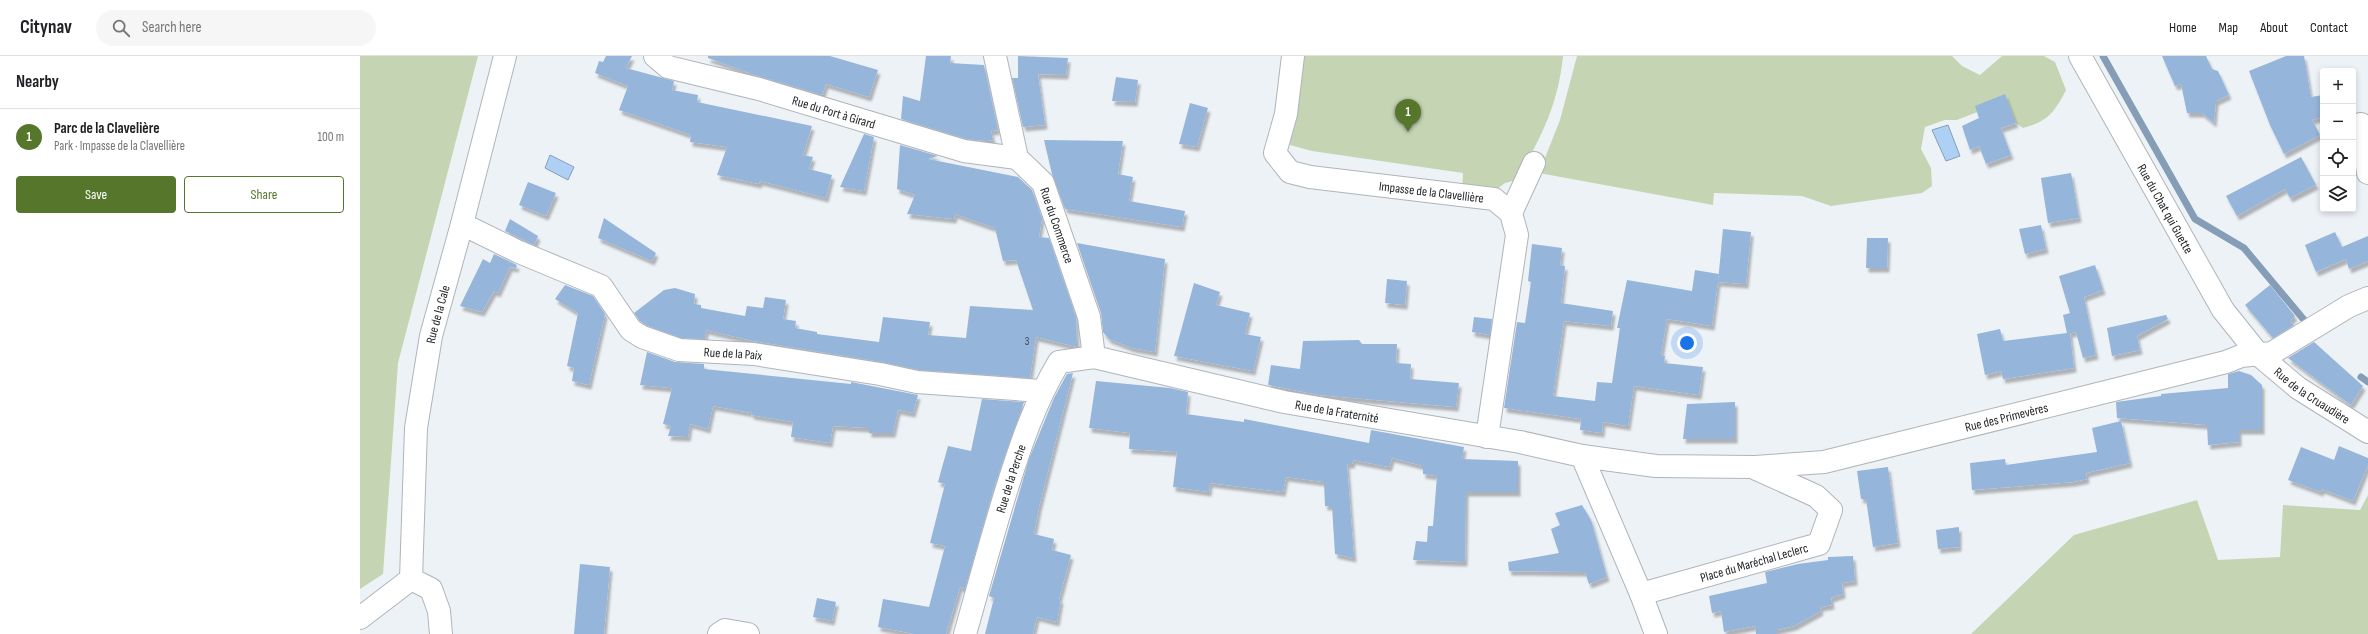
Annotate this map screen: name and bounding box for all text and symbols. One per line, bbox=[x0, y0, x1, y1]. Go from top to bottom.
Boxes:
search box bbox=[96, 10, 376, 46]
text: Citynav bbox=[20, 16, 72, 39]
icon: search bbox=[110, 17, 132, 39]
text: Search here bbox=[142, 18, 202, 37]
text: Home bbox=[2169, 19, 2197, 36]
text: Map bbox=[2219, 19, 2238, 36]
text: About bbox=[2260, 19, 2288, 36]
text: Contact bbox=[2310, 19, 2348, 36]
map controls bbox=[2320, 68, 2356, 212]
button: + bbox=[2320, 68, 2356, 104]
text: Nearby bbox=[16, 72, 59, 92]
street label: Rue du Port à Girard bbox=[790, 93, 877, 133]
pin: 1 bbox=[1395, 99, 1421, 132]
button: − bbox=[2320, 104, 2356, 140]
text: Parc de la Clavelière bbox=[54, 119, 160, 138]
text: 1 bbox=[26, 129, 32, 145]
text: 100 m bbox=[317, 129, 344, 145]
text: Park · Impasse de la Clavellière bbox=[54, 138, 185, 154]
button: locate bbox=[2320, 140, 2356, 176]
street label: Rue du Chat qui Guette bbox=[2133, 161, 2197, 257]
button: Save bbox=[16, 176, 176, 213]
button: Share bbox=[184, 176, 344, 213]
button: layers bbox=[2320, 176, 2356, 212]
street label: Impasse de la Clavellière bbox=[1378, 178, 1485, 207]
street label: Rue du Commerce bbox=[1036, 185, 1077, 266]
street label: Rue de la Cale bbox=[423, 283, 454, 345]
your location bbox=[1677, 333, 1697, 353]
house number: 3 bbox=[1025, 335, 1030, 348]
street label: Rue de la Paix bbox=[703, 344, 764, 364]
street label: Rue de la Cruaudière bbox=[2270, 364, 2353, 428]
street label: Rue de la Fraternité bbox=[1294, 397, 1380, 427]
street label: Rue des Primevères bbox=[1963, 400, 2050, 436]
street label: Rue de la Perche bbox=[993, 442, 1030, 515]
street label: Place du Maréchal Leclerc bbox=[1698, 540, 1810, 586]

